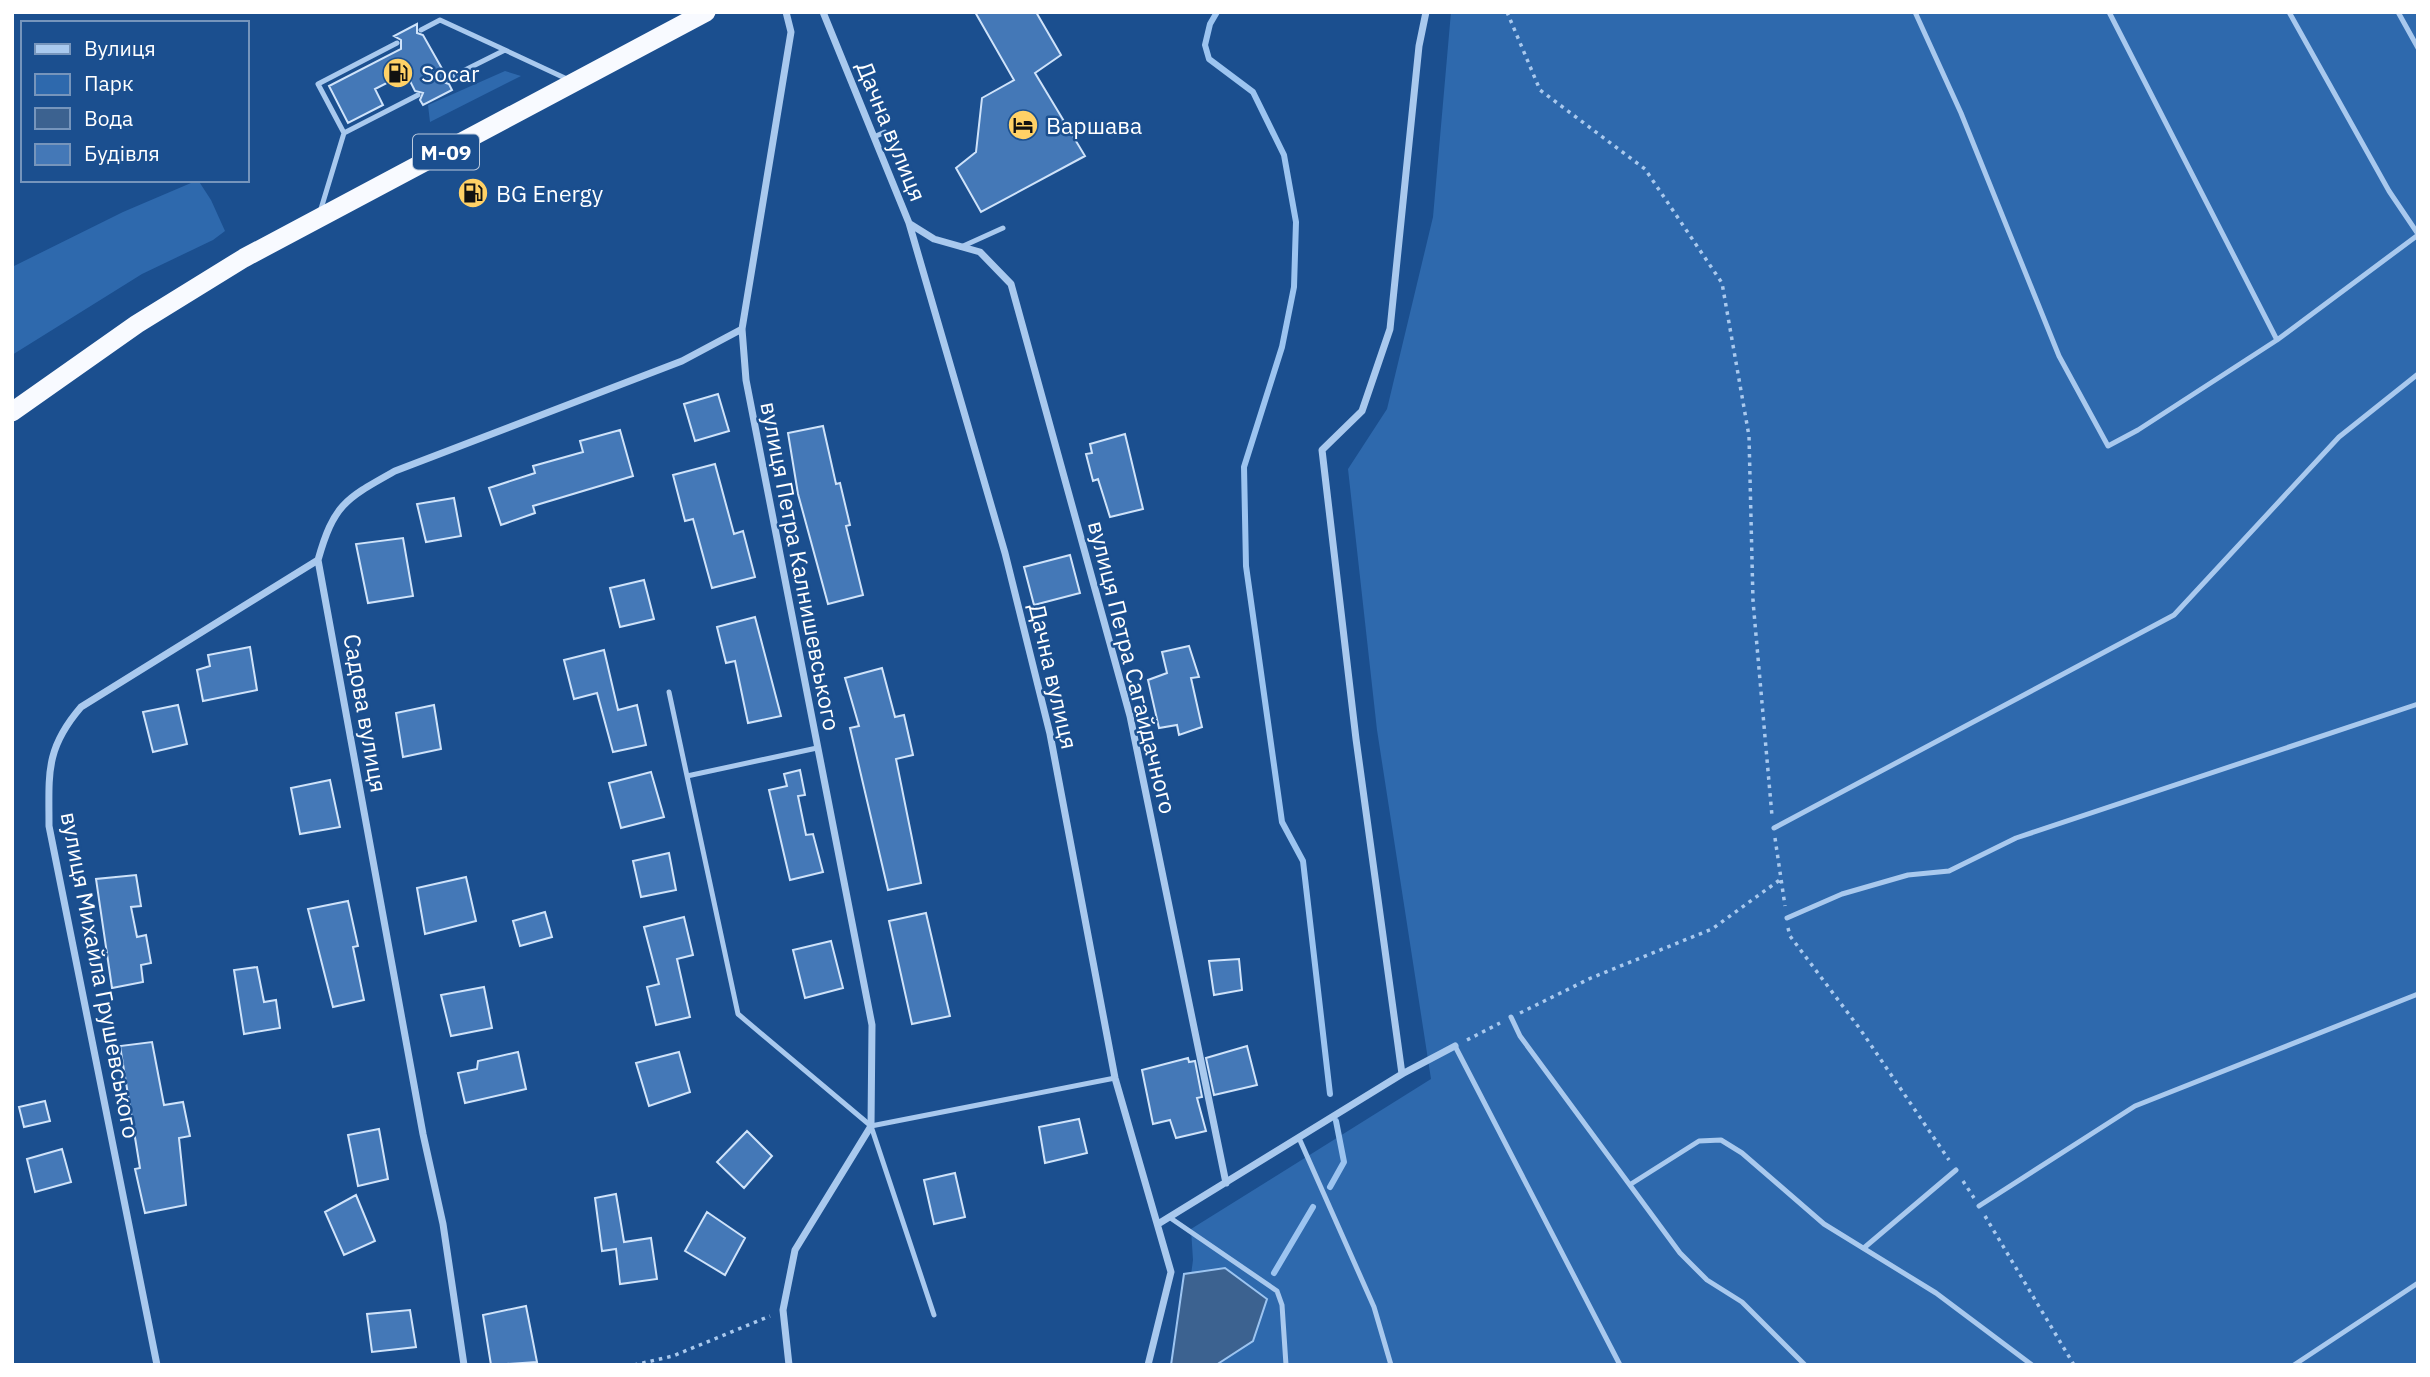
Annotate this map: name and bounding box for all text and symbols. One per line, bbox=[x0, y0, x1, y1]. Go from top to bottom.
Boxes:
legend bbox=[21, 21, 248, 182]
text: Вулиця bbox=[84, 34, 156, 62]
fuel station icon: Socar bbox=[381, 56, 415, 90]
street label: Дачна вулиця bbox=[850, 56, 934, 206]
place label: Socar bbox=[421, 58, 480, 88]
text: Парк bbox=[84, 69, 134, 97]
text: Вода bbox=[84, 104, 133, 132]
hotel icon: Варшава bbox=[1006, 108, 1040, 142]
place label: Варшава bbox=[1046, 110, 1142, 140]
road number: М-09 bbox=[413, 134, 479, 170]
text: Будівля bbox=[84, 139, 160, 167]
fuel station icon: BG Energy bbox=[456, 176, 490, 210]
place label: BG Energy bbox=[496, 178, 604, 208]
street label: вулиця Петра Калнишевського bbox=[754, 399, 848, 733]
street label: вулиця Петра Сагайдачного bbox=[1082, 517, 1184, 817]
street label: Дачна вулиця bbox=[1023, 600, 1085, 752]
street label: Садова вулиця bbox=[337, 631, 395, 795]
street label: вулиця Михайла Грушевського bbox=[55, 809, 147, 1141]

